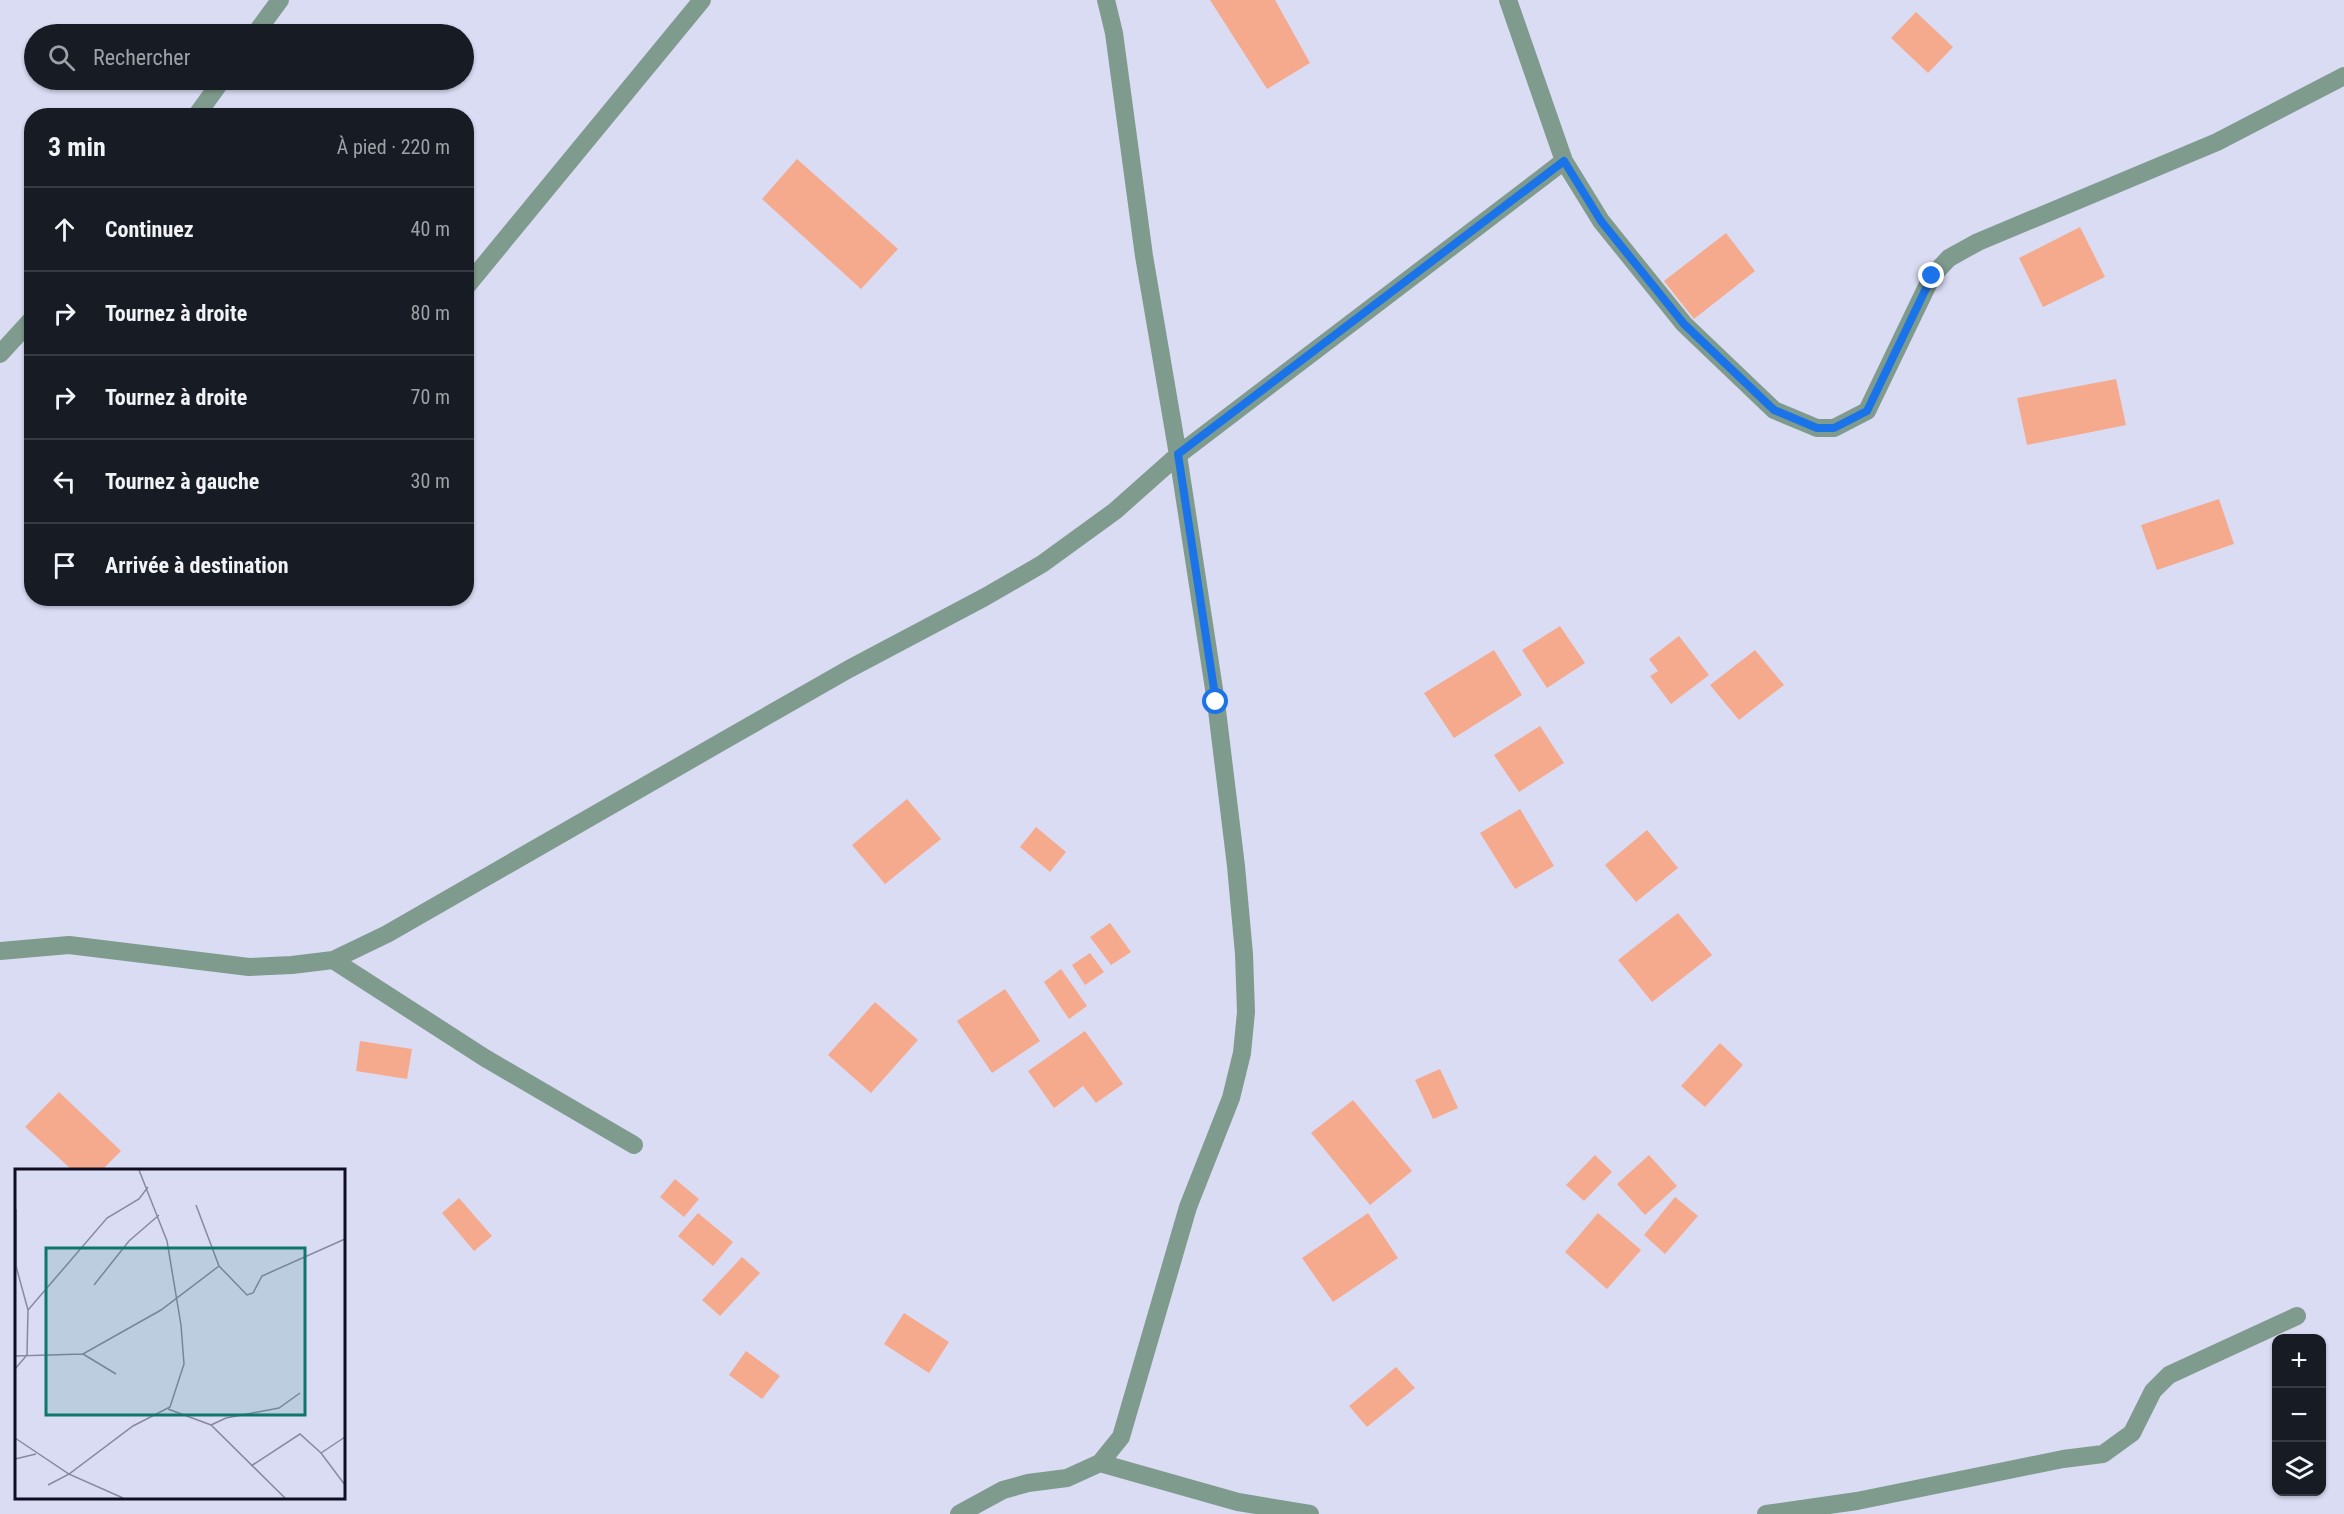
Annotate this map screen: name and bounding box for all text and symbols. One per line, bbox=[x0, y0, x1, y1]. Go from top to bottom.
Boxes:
search box bbox=[24, 24, 474, 90]
icon: search bbox=[45, 41, 78, 74]
text: Rechercher bbox=[93, 45, 190, 70]
text: 3 min bbox=[48, 132, 106, 162]
text: À pied · 220 m bbox=[337, 135, 450, 159]
icon: ahead bbox=[48, 213, 81, 246]
text: Continuez bbox=[105, 217, 194, 242]
text: 40 m bbox=[411, 217, 450, 241]
route end bbox=[1918, 262, 1944, 288]
icon: right bbox=[48, 297, 81, 330]
text: Tournez à droite bbox=[105, 301, 247, 326]
text: 80 m bbox=[411, 301, 450, 325]
icon: right bbox=[48, 381, 81, 414]
text: Tournez à droite bbox=[105, 385, 247, 410]
text: 70 m bbox=[411, 385, 450, 409]
icon: left bbox=[48, 465, 81, 498]
text: Tournez à gauche bbox=[105, 469, 259, 494]
text: 30 m bbox=[411, 469, 450, 493]
icon: arrive bbox=[48, 549, 81, 582]
text: Arrivée à destination bbox=[105, 553, 289, 578]
route start bbox=[1202, 688, 1228, 714]
inset map bbox=[15, 1169, 345, 1499]
map controls bbox=[2272, 1334, 2326, 1496]
button: + bbox=[2272, 1334, 2326, 1388]
button: − bbox=[2272, 1388, 2326, 1442]
button: layers bbox=[2272, 1442, 2326, 1496]

